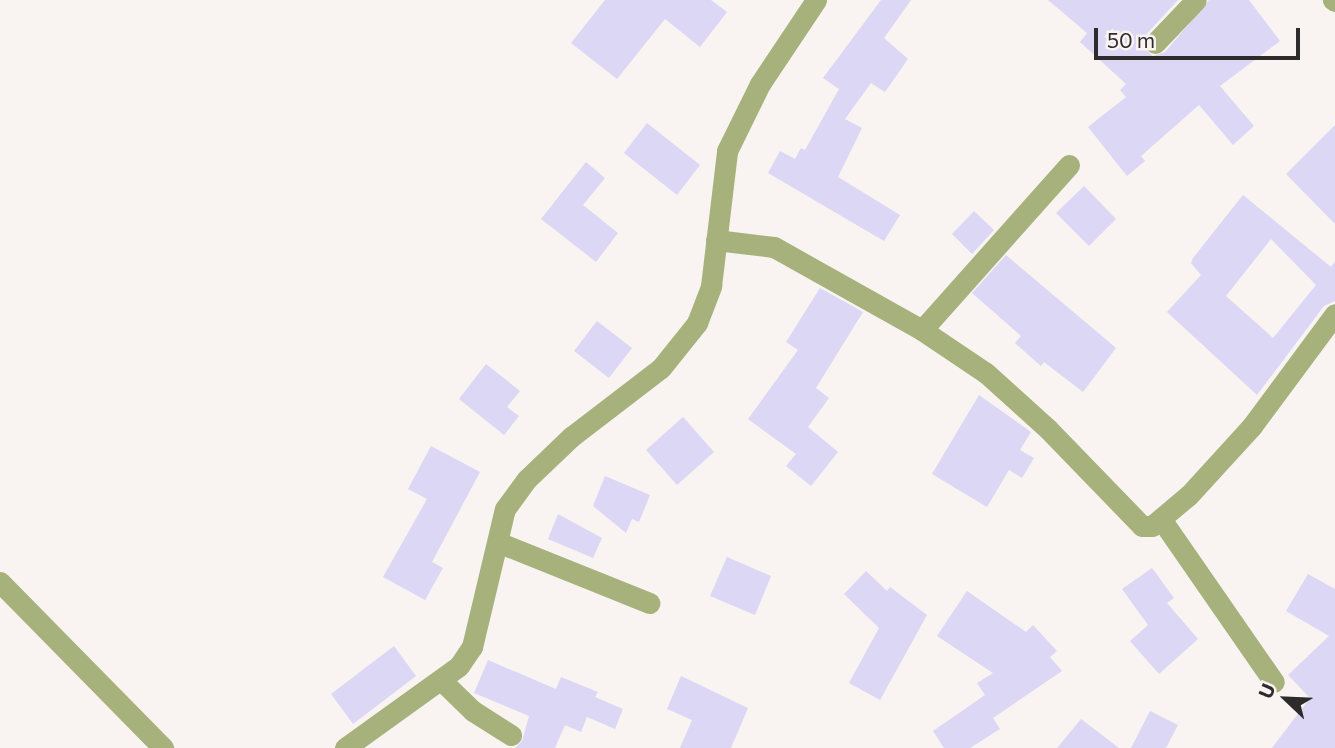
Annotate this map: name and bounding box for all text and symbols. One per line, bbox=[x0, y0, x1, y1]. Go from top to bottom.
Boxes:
scale bar bbox=[1097, 14, 1304, 58]
text: 50 m bbox=[1107, 27, 1155, 52]
north arrow bbox=[1251, 664, 1321, 734]
text: U bbox=[1253, 680, 1279, 701]

